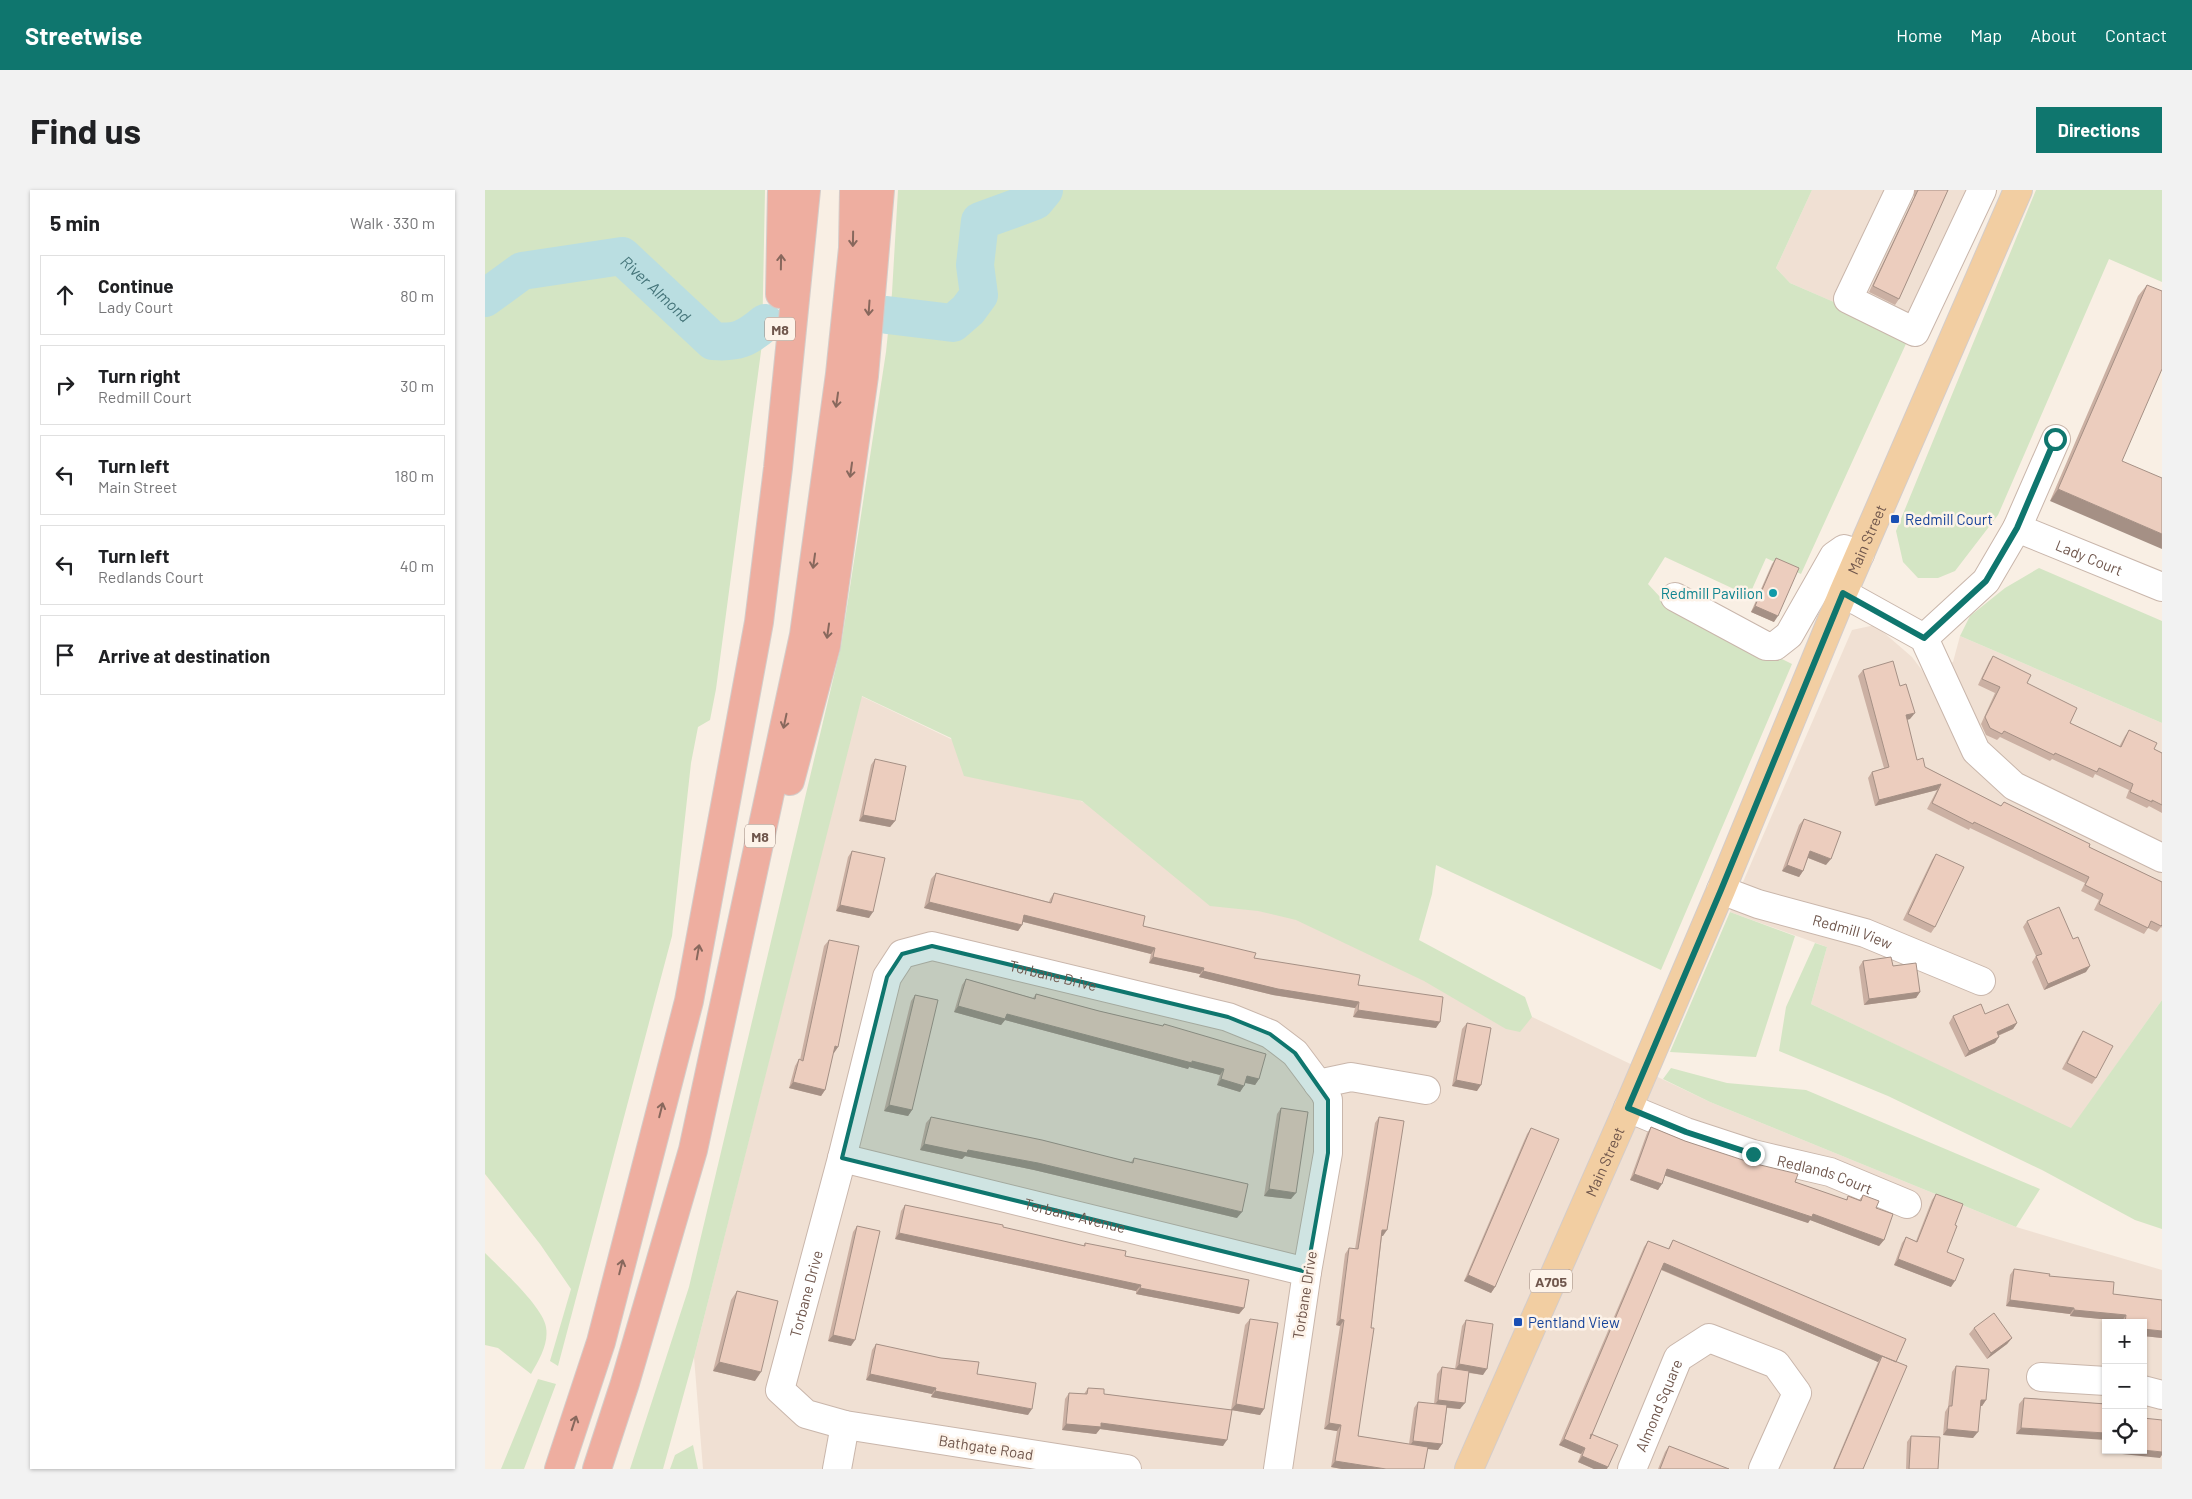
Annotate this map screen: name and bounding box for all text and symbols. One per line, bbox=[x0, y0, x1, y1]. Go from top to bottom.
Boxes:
text: Streetwise bbox=[25, 21, 142, 50]
text: Home bbox=[1896, 24, 1942, 46]
text: Map bbox=[1970, 24, 2002, 46]
text: About bbox=[2030, 24, 2077, 46]
text: Contact bbox=[2105, 24, 2167, 46]
button: Directions bbox=[2036, 107, 2162, 153]
text: Find us bbox=[30, 109, 141, 151]
text: 5 min bbox=[50, 210, 100, 235]
text: Walk · 330 m bbox=[350, 213, 435, 232]
one-way arrow bbox=[848, 230, 858, 246]
water label: River Almond bbox=[618, 251, 696, 326]
one-way arrow bbox=[776, 254, 786, 270]
text: Continue bbox=[98, 274, 174, 297]
icon: ahead bbox=[51, 281, 79, 309]
text: 80 m bbox=[400, 286, 434, 305]
text: Lady Court bbox=[98, 297, 173, 316]
one-way arrow bbox=[864, 300, 874, 316]
road number: M8 bbox=[765, 318, 795, 340]
text: Turn right bbox=[98, 364, 180, 387]
icon: right bbox=[51, 371, 79, 399]
text: 30 m bbox=[400, 376, 434, 395]
text: Redmill Court bbox=[98, 387, 192, 406]
one-way arrow bbox=[831, 392, 841, 408]
route start bbox=[2044, 428, 2067, 451]
text: Turn left bbox=[98, 454, 169, 477]
icon: left bbox=[51, 461, 79, 489]
one-way arrow bbox=[845, 461, 855, 477]
text: 180 m bbox=[395, 466, 434, 485]
text: Main Street bbox=[98, 477, 177, 496]
street label: Main Street bbox=[1843, 502, 1889, 577]
place label: Redmill Court bbox=[1905, 510, 1993, 528]
marker: Redmill Court bbox=[1889, 513, 1901, 525]
street label: Lady Court bbox=[2053, 536, 2125, 579]
text: Turn left bbox=[98, 544, 169, 567]
icon: left bbox=[51, 551, 79, 579]
one-way arrow bbox=[809, 553, 819, 569]
text: 40 m bbox=[400, 556, 434, 575]
text: Redlands Court bbox=[98, 567, 204, 586]
place label: Redmill Pavilion bbox=[1661, 584, 1763, 602]
marker: Redmill Pavilion bbox=[1767, 587, 1779, 599]
one-way arrow bbox=[823, 622, 833, 638]
icon: arrive bbox=[51, 641, 79, 669]
text: Arrive at destination bbox=[98, 644, 270, 667]
one-way arrow bbox=[780, 713, 789, 729]
road number: M8 bbox=[745, 824, 775, 848]
street label: Redmill View bbox=[1811, 910, 1895, 952]
one-way arrow bbox=[694, 944, 704, 960]
street label: Torbane Drive bbox=[1007, 956, 1099, 994]
one-way arrow bbox=[657, 1102, 667, 1118]
street label: Main Street bbox=[1581, 1124, 1628, 1199]
route end bbox=[1742, 1143, 1765, 1166]
street label: Redlands Court bbox=[1775, 1151, 1875, 1198]
street label: Torbane Avenue bbox=[1023, 1194, 1128, 1236]
street label: Torbane Drive bbox=[785, 1248, 826, 1339]
street label: Torbane Drive bbox=[1288, 1249, 1320, 1341]
one-way arrow bbox=[617, 1260, 626, 1276]
road number: A705 bbox=[1530, 1270, 1572, 1292]
place label: Pentland View bbox=[1528, 1313, 1620, 1331]
marker: Pentland View bbox=[1512, 1316, 1524, 1328]
map controls bbox=[2102, 1319, 2147, 1454]
button: + bbox=[2102, 1319, 2147, 1364]
street label: Almond Square bbox=[1631, 1356, 1686, 1454]
button: − bbox=[2102, 1364, 2147, 1409]
button: locate bbox=[2102, 1409, 2147, 1454]
one-way arrow bbox=[570, 1415, 580, 1431]
street label: Bathgate Road bbox=[937, 1431, 1035, 1463]

